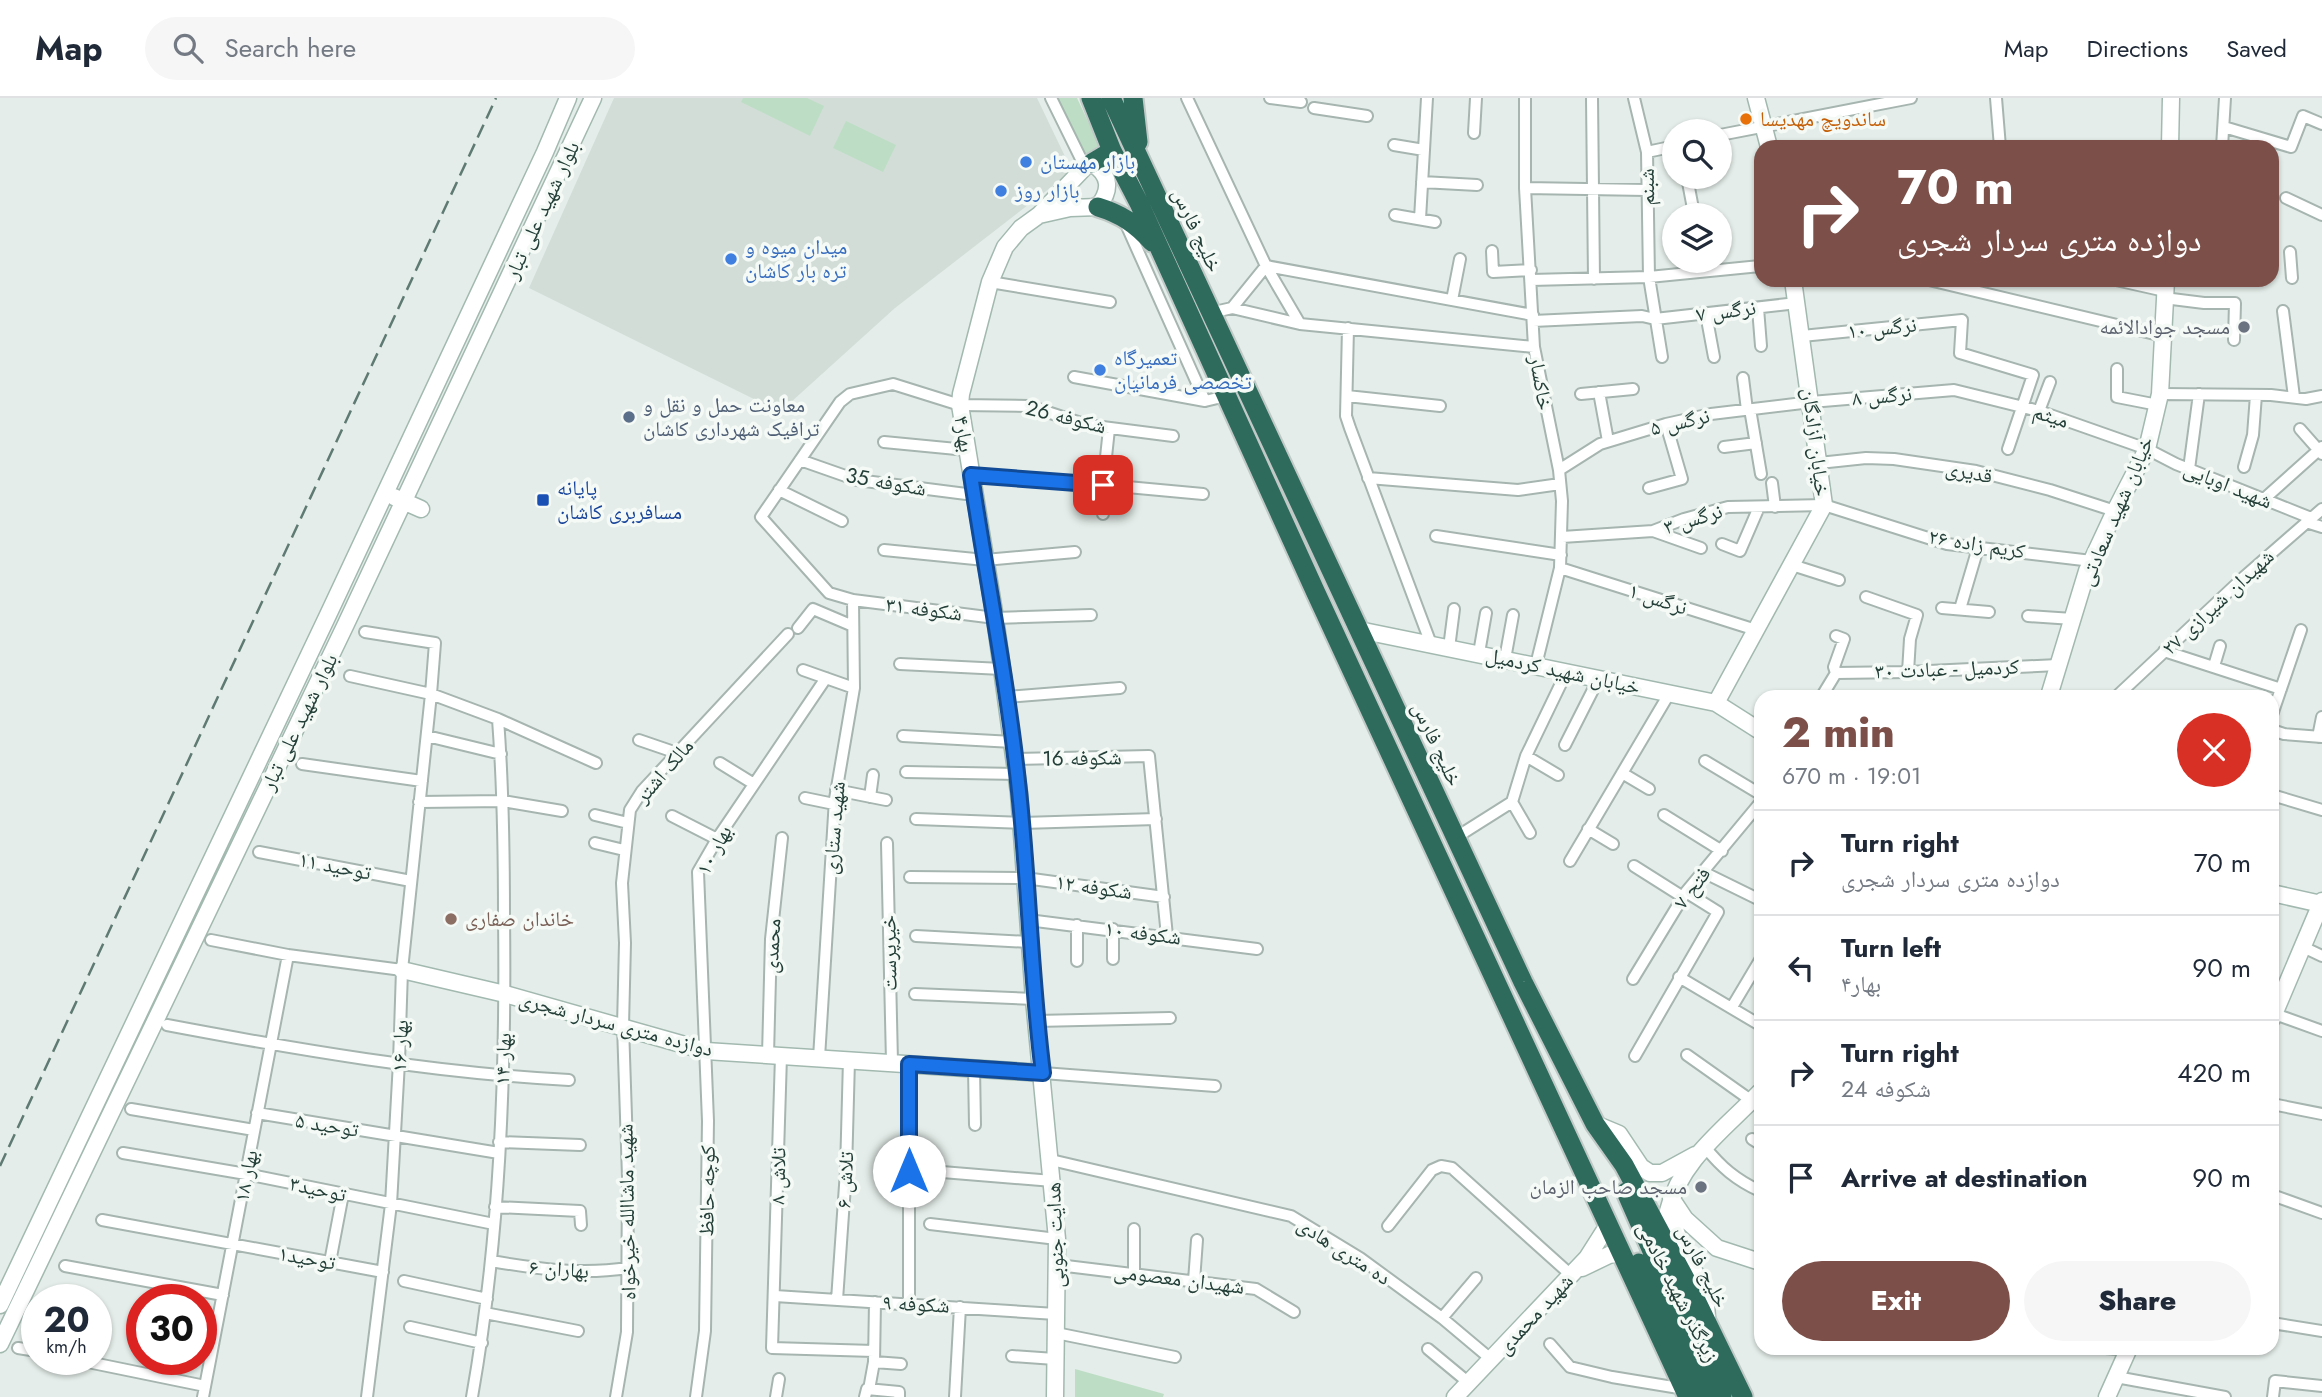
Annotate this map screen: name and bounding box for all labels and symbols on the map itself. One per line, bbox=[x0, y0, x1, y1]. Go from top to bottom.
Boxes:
place label: ساندویچ مهدیسا bbox=[1760, 104, 1886, 134]
marker: ساندویچ مهدیسا bbox=[1738, 111, 1754, 127]
street label: بلوار شهید علی تبار bbox=[496, 136, 587, 285]
place label: بازار مهستان bbox=[1040, 147, 1135, 177]
marker: بازار مهستان bbox=[1018, 154, 1034, 170]
street label: شبنم bbox=[1632, 168, 1662, 206]
place label: بازار روز bbox=[1014, 176, 1080, 206]
marker: بازار روز bbox=[993, 183, 1009, 199]
street label: خلیج فارس bbox=[1164, 183, 1230, 277]
place label: میدان میوه و تره بار کاشان bbox=[745, 232, 847, 286]
marker: میدان میوه و تره بار کاشان bbox=[723, 251, 739, 267]
street label: نرگس ۷ bbox=[1694, 292, 1758, 330]
street label: نرگس ۱۰ bbox=[1846, 309, 1918, 347]
place label: مسجد جوادالائمه bbox=[2100, 312, 2230, 342]
marker: مسجد جوادالائمه bbox=[2236, 319, 2252, 335]
place label: تعمیرگاه تخصصی فرمانیان bbox=[1114, 343, 1252, 397]
street label: خاکسار bbox=[1521, 352, 1561, 413]
marker: تعمیرگاه تخصصی فرمانیان bbox=[1092, 362, 1108, 378]
street label: نرگس ۸ bbox=[1851, 378, 1913, 414]
street label: خیابان آزادگان bbox=[1794, 386, 1838, 498]
place label: معاونت حمل و نقل و ترافیک شهرداری کاشان bbox=[643, 390, 820, 444]
street label: شکوفه 26 bbox=[1023, 393, 1109, 441]
street label: میثم bbox=[2029, 396, 2073, 436]
street label: نرگس ۵ bbox=[1647, 401, 1713, 443]
marker: معاونت حمل و نقل و ترافیک شهرداری کاشان bbox=[621, 409, 637, 425]
street label: بهار۴ bbox=[946, 414, 982, 454]
street label: خیابان شهید سعادتی bbox=[2071, 432, 2161, 590]
street label: قدیری bbox=[1943, 453, 1995, 491]
street label: شهید اوبایی bbox=[2179, 454, 2277, 516]
pin bbox=[1073, 455, 1133, 515]
street label: شکوفه 35 bbox=[843, 460, 929, 504]
place label: پایانه مسافربری کاشان bbox=[557, 473, 682, 527]
marker: پایانه مسافربری کاشان bbox=[535, 492, 551, 508]
street label: نرگس ۳ bbox=[1660, 496, 1726, 542]
street label: کریم زاده ۲۶ bbox=[1927, 522, 2028, 566]
street label: شهیدان شیرازی ۲۷ bbox=[2155, 542, 2281, 662]
street label: نرگس ۱ bbox=[1625, 575, 1691, 623]
street label: شکوفه ۳۱ bbox=[884, 589, 964, 629]
street label: خیابان شهید کردمیل bbox=[1483, 640, 1643, 702]
street label: بلوار شهید علی تبار bbox=[252, 648, 345, 796]
street label: کردمیل - عبادت ۳۰ bbox=[1874, 651, 2020, 687]
street label: خلیج فارس bbox=[1404, 697, 1470, 791]
street label: مالک اشتر bbox=[627, 732, 701, 811]
street label: شکوفه 16 bbox=[1042, 742, 1122, 774]
street label: شهید ستاری bbox=[815, 780, 853, 876]
street label: بهار ۱۰ bbox=[688, 820, 740, 880]
street label: توحید ۱۱ bbox=[296, 844, 374, 888]
street label: فتح ۷ bbox=[1666, 861, 1718, 915]
street label: شکوفه ۱۲ bbox=[1054, 867, 1134, 907]
place label: خاندان صفاری bbox=[465, 904, 574, 934]
marker: خاندان صفاری bbox=[443, 911, 459, 927]
street label: شکوفه ۱۰ bbox=[1103, 913, 1183, 953]
street label: خیرپرست bbox=[873, 915, 905, 991]
street label: محمدی bbox=[756, 918, 788, 974]
street label: دوازده متری سردار شجری bbox=[516, 984, 716, 1064]
street label: بهار ۱۶ bbox=[384, 1019, 416, 1073]
street label: بهار ۱۴ bbox=[487, 1032, 519, 1086]
street label: توحید ۵ bbox=[293, 1105, 361, 1145]
street label: شهید ماشاالله خیرخواه bbox=[610, 1124, 644, 1300]
position arrow bbox=[872, 1134, 946, 1208]
street label: کوچه حافظ bbox=[691, 1145, 723, 1237]
street label: بهار ۱۸ bbox=[226, 1147, 266, 1205]
street label: تلاش ۸ bbox=[763, 1147, 793, 1205]
street label: تلاش ۶ bbox=[829, 1151, 861, 1209]
street label: توحید۳ bbox=[287, 1168, 349, 1210]
place label: مسجد صاحب الزمان bbox=[1530, 1172, 1687, 1202]
marker: مسجد صاحب الزمان bbox=[1693, 1179, 1709, 1195]
street label: هدایت جنوبی bbox=[1038, 1182, 1072, 1288]
street label: ده متری هادی bbox=[1291, 1210, 1397, 1292]
street label: زیرگذر شهید خادمی bbox=[1630, 1217, 1726, 1367]
street label: خلیج فارس bbox=[1669, 1219, 1737, 1313]
street label: توحید۱ bbox=[276, 1238, 338, 1278]
street label: بهاران ۶ bbox=[528, 1252, 590, 1286]
street label: شهیدان معصومی bbox=[1112, 1256, 1246, 1302]
street label: شهید محمدی bbox=[1490, 1267, 1580, 1361]
speed limit sign: 30 bbox=[126, 1284, 217, 1375]
street label: شکوفه ۹ bbox=[882, 1287, 950, 1321]

